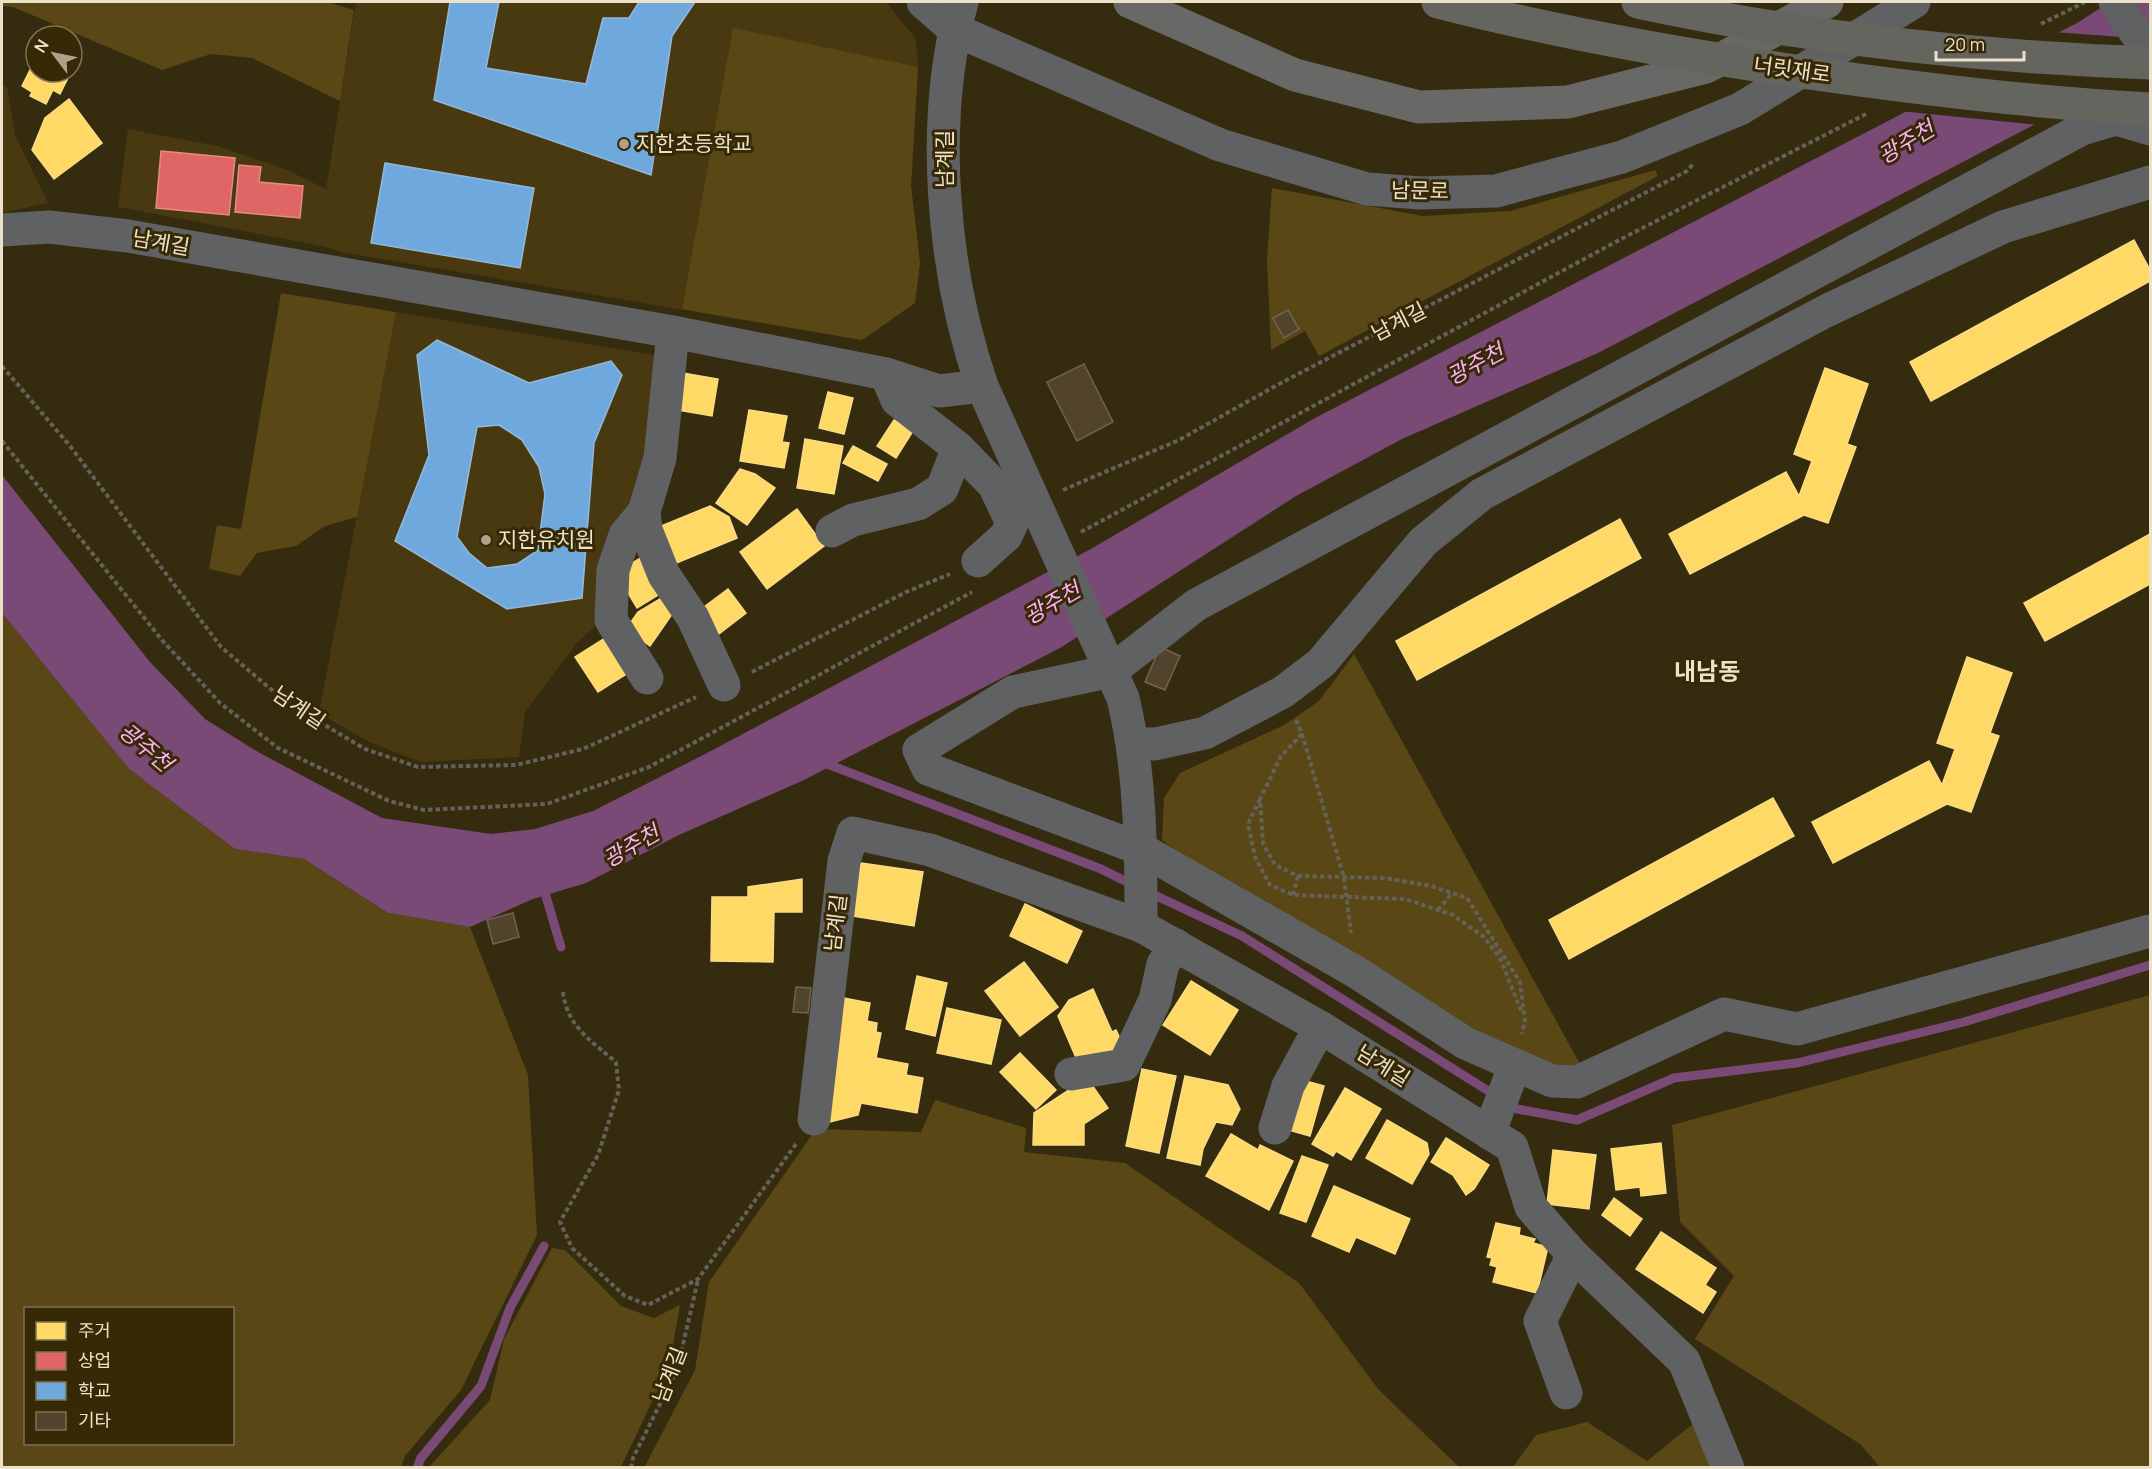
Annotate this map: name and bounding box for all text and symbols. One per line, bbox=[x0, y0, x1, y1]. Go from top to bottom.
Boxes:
north arrow bbox=[24, 24, 84, 84]
scale bar bbox=[1936, 24, 2024, 62]
text: 20 m bbox=[1945, 32, 1985, 56]
text: N bbox=[29, 35, 54, 57]
street label: 너릿재로 bbox=[1752, 50, 1832, 88]
water label: 광주천 bbox=[1872, 112, 1942, 170]
place label: 지한초등학교 bbox=[636, 129, 752, 157]
street label: 남계길 bbox=[930, 130, 958, 188]
marker: 지한초등학교 bbox=[617, 137, 631, 151]
street label: 남문로 bbox=[1391, 175, 1449, 205]
street label: 남계길 bbox=[130, 223, 192, 261]
street label: 남계길 bbox=[1366, 295, 1431, 347]
water label: 광주천 bbox=[1441, 335, 1511, 392]
place label: 지한유치원 bbox=[498, 525, 595, 553]
marker: 지한유치원 bbox=[479, 533, 493, 547]
water label: 광주천 bbox=[1018, 573, 1088, 631]
district label: 내남동 bbox=[1674, 654, 1740, 687]
street label: 남계길 bbox=[268, 679, 331, 735]
water label: 광주천 bbox=[113, 716, 181, 780]
water label: 광주천 bbox=[597, 816, 667, 874]
street label: 남계길 bbox=[818, 892, 852, 953]
street label: 남계길 bbox=[1352, 1038, 1416, 1092]
legend bbox=[24, 1307, 234, 1445]
text: 주거 bbox=[78, 1318, 111, 1342]
street label: 남계길 bbox=[646, 1343, 693, 1407]
text: 상업 bbox=[78, 1348, 111, 1372]
text: 학교 bbox=[78, 1378, 111, 1402]
text: 기타 bbox=[78, 1408, 112, 1432]

